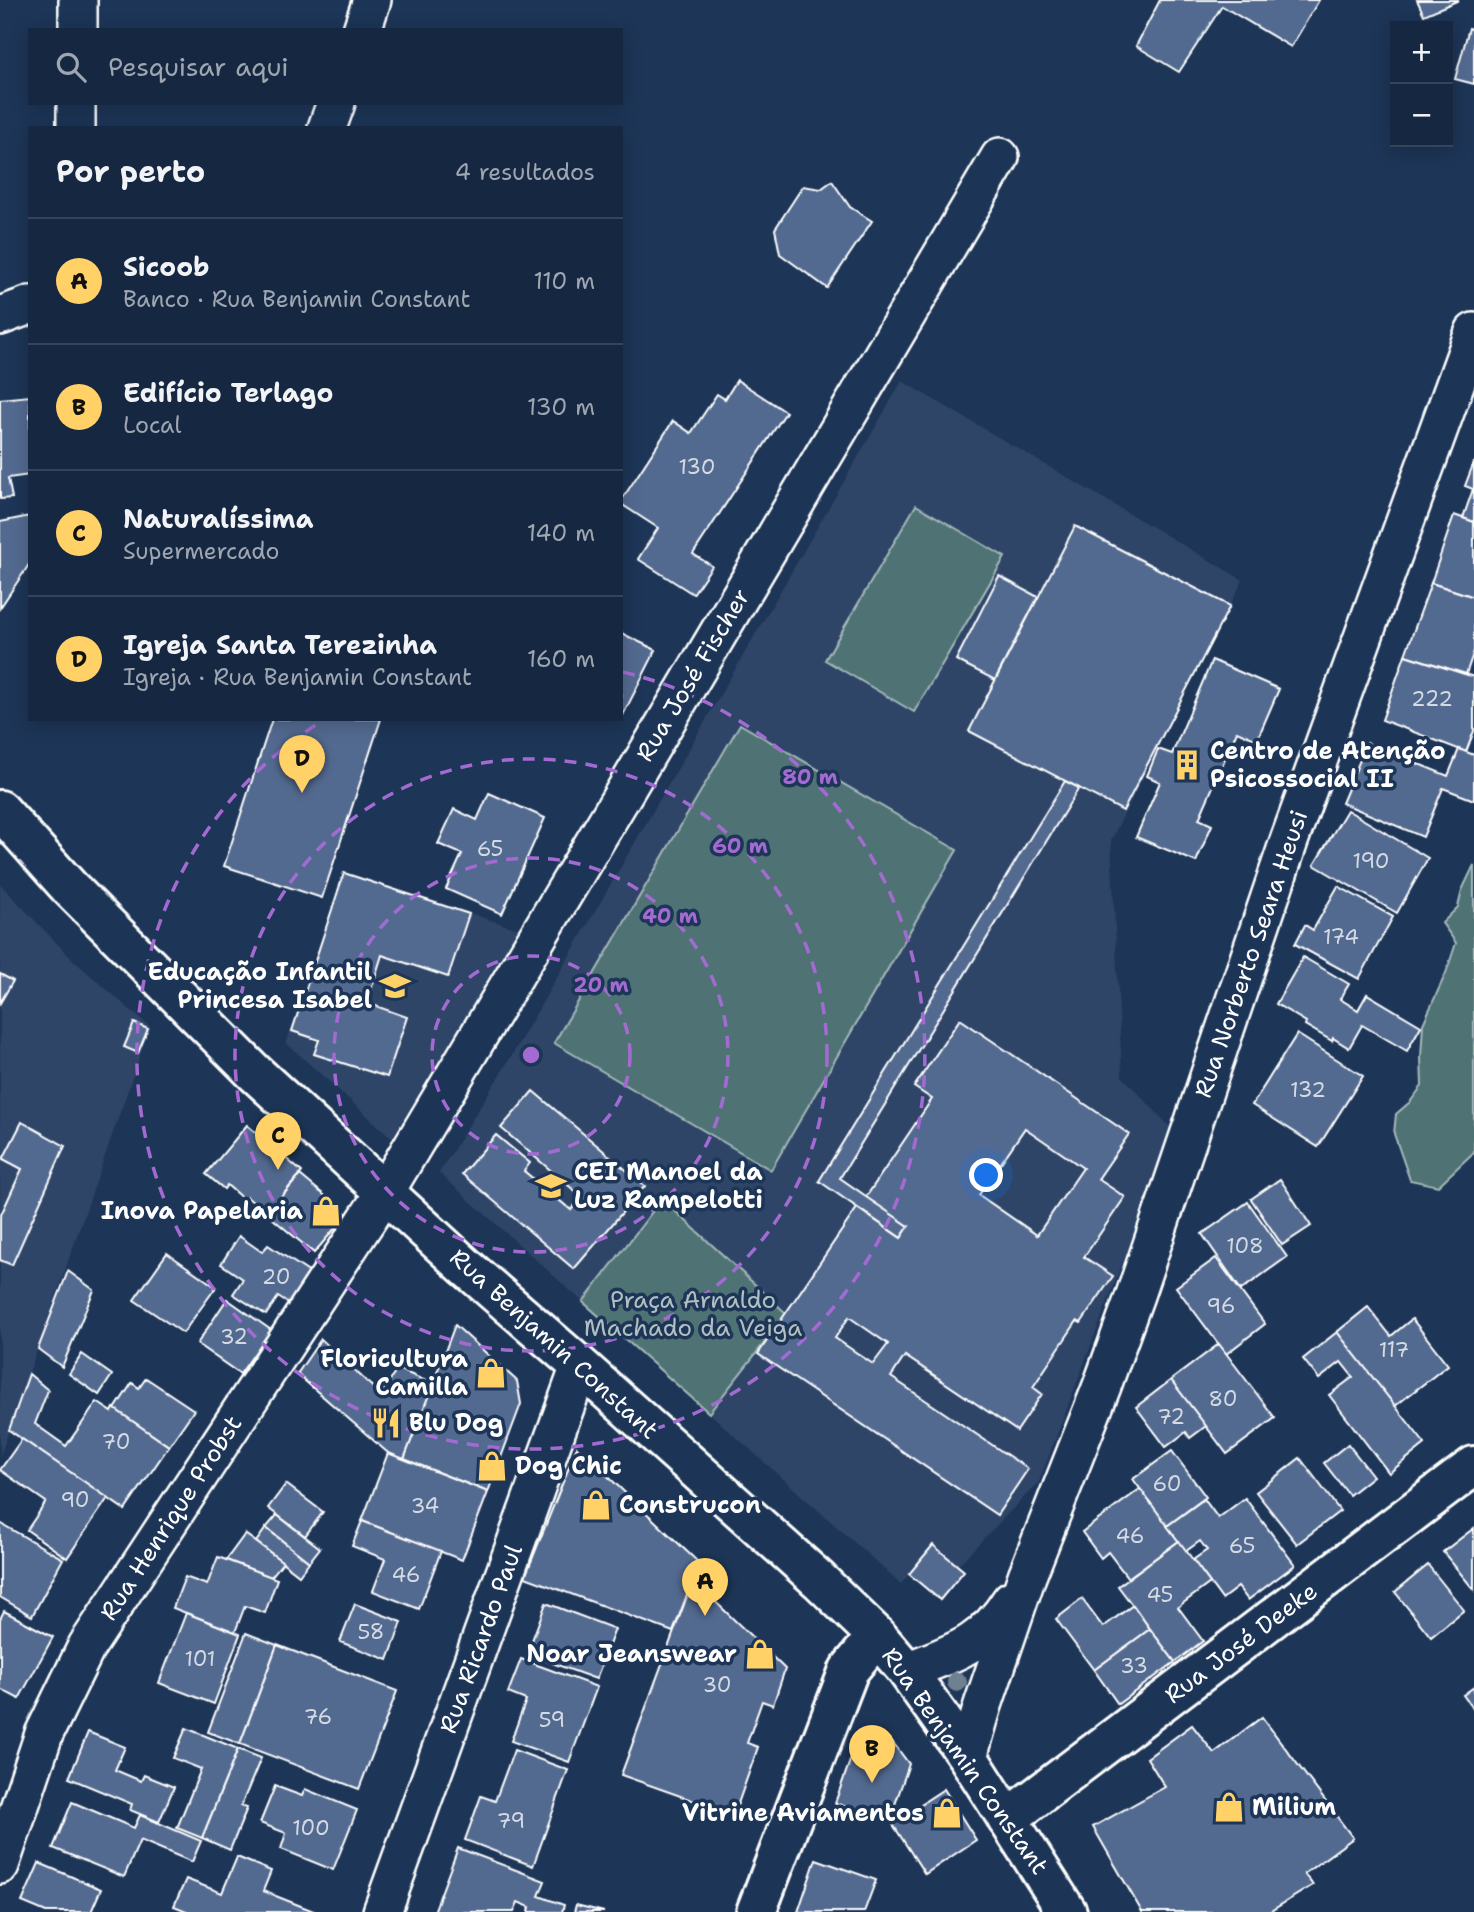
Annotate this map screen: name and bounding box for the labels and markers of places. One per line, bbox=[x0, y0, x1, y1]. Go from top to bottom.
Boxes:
pin: D bbox=[279, 735, 325, 793]
place label: Centro de Atenção Psicossocial II bbox=[1210, 735, 1446, 795]
building icon: Centro de Atenção Psicossocial II bbox=[1170, 748, 1204, 782]
place label: Educação Infantil Princesa Isabel bbox=[147, 956, 372, 1016]
school or university icon: Educação Infantil Princesa Isabel bbox=[378, 969, 412, 1003]
centre of rings bbox=[519, 1043, 543, 1067]
pin: C bbox=[255, 1112, 301, 1170]
place label: CEI Manoel da Luz Rampelotti bbox=[574, 1156, 763, 1216]
school or university icon: CEI Manoel da Luz Rampelotti bbox=[534, 1169, 568, 1203]
shop icon: Inova Papelaria bbox=[309, 1194, 343, 1228]
place label: Inova Papelaria bbox=[101, 1195, 304, 1227]
place label: Floricultura Camilla bbox=[321, 1343, 469, 1403]
shop icon: Floricultura Camilla bbox=[474, 1356, 508, 1390]
restaurant icon: Blu Dog bbox=[369, 1406, 403, 1440]
place label: Blu Dog bbox=[409, 1407, 503, 1439]
shop icon: Dog Chic bbox=[475, 1449, 509, 1483]
place label: Dog Chic bbox=[515, 1450, 622, 1482]
shop icon: Construcon bbox=[579, 1488, 613, 1522]
place label: Construcon bbox=[619, 1489, 761, 1521]
pin: A bbox=[682, 1558, 728, 1616]
shop icon: Noar Jeanswear bbox=[743, 1637, 777, 1671]
place label: Noar Jeanswear bbox=[526, 1638, 737, 1670]
pin: B bbox=[849, 1725, 895, 1783]
shop icon: Milium bbox=[1212, 1790, 1246, 1824]
place label: Milium bbox=[1252, 1791, 1336, 1823]
shop icon: Vitrine Aviamentos bbox=[930, 1796, 964, 1830]
place label: Vitrine Aviamentos bbox=[682, 1797, 924, 1829]

